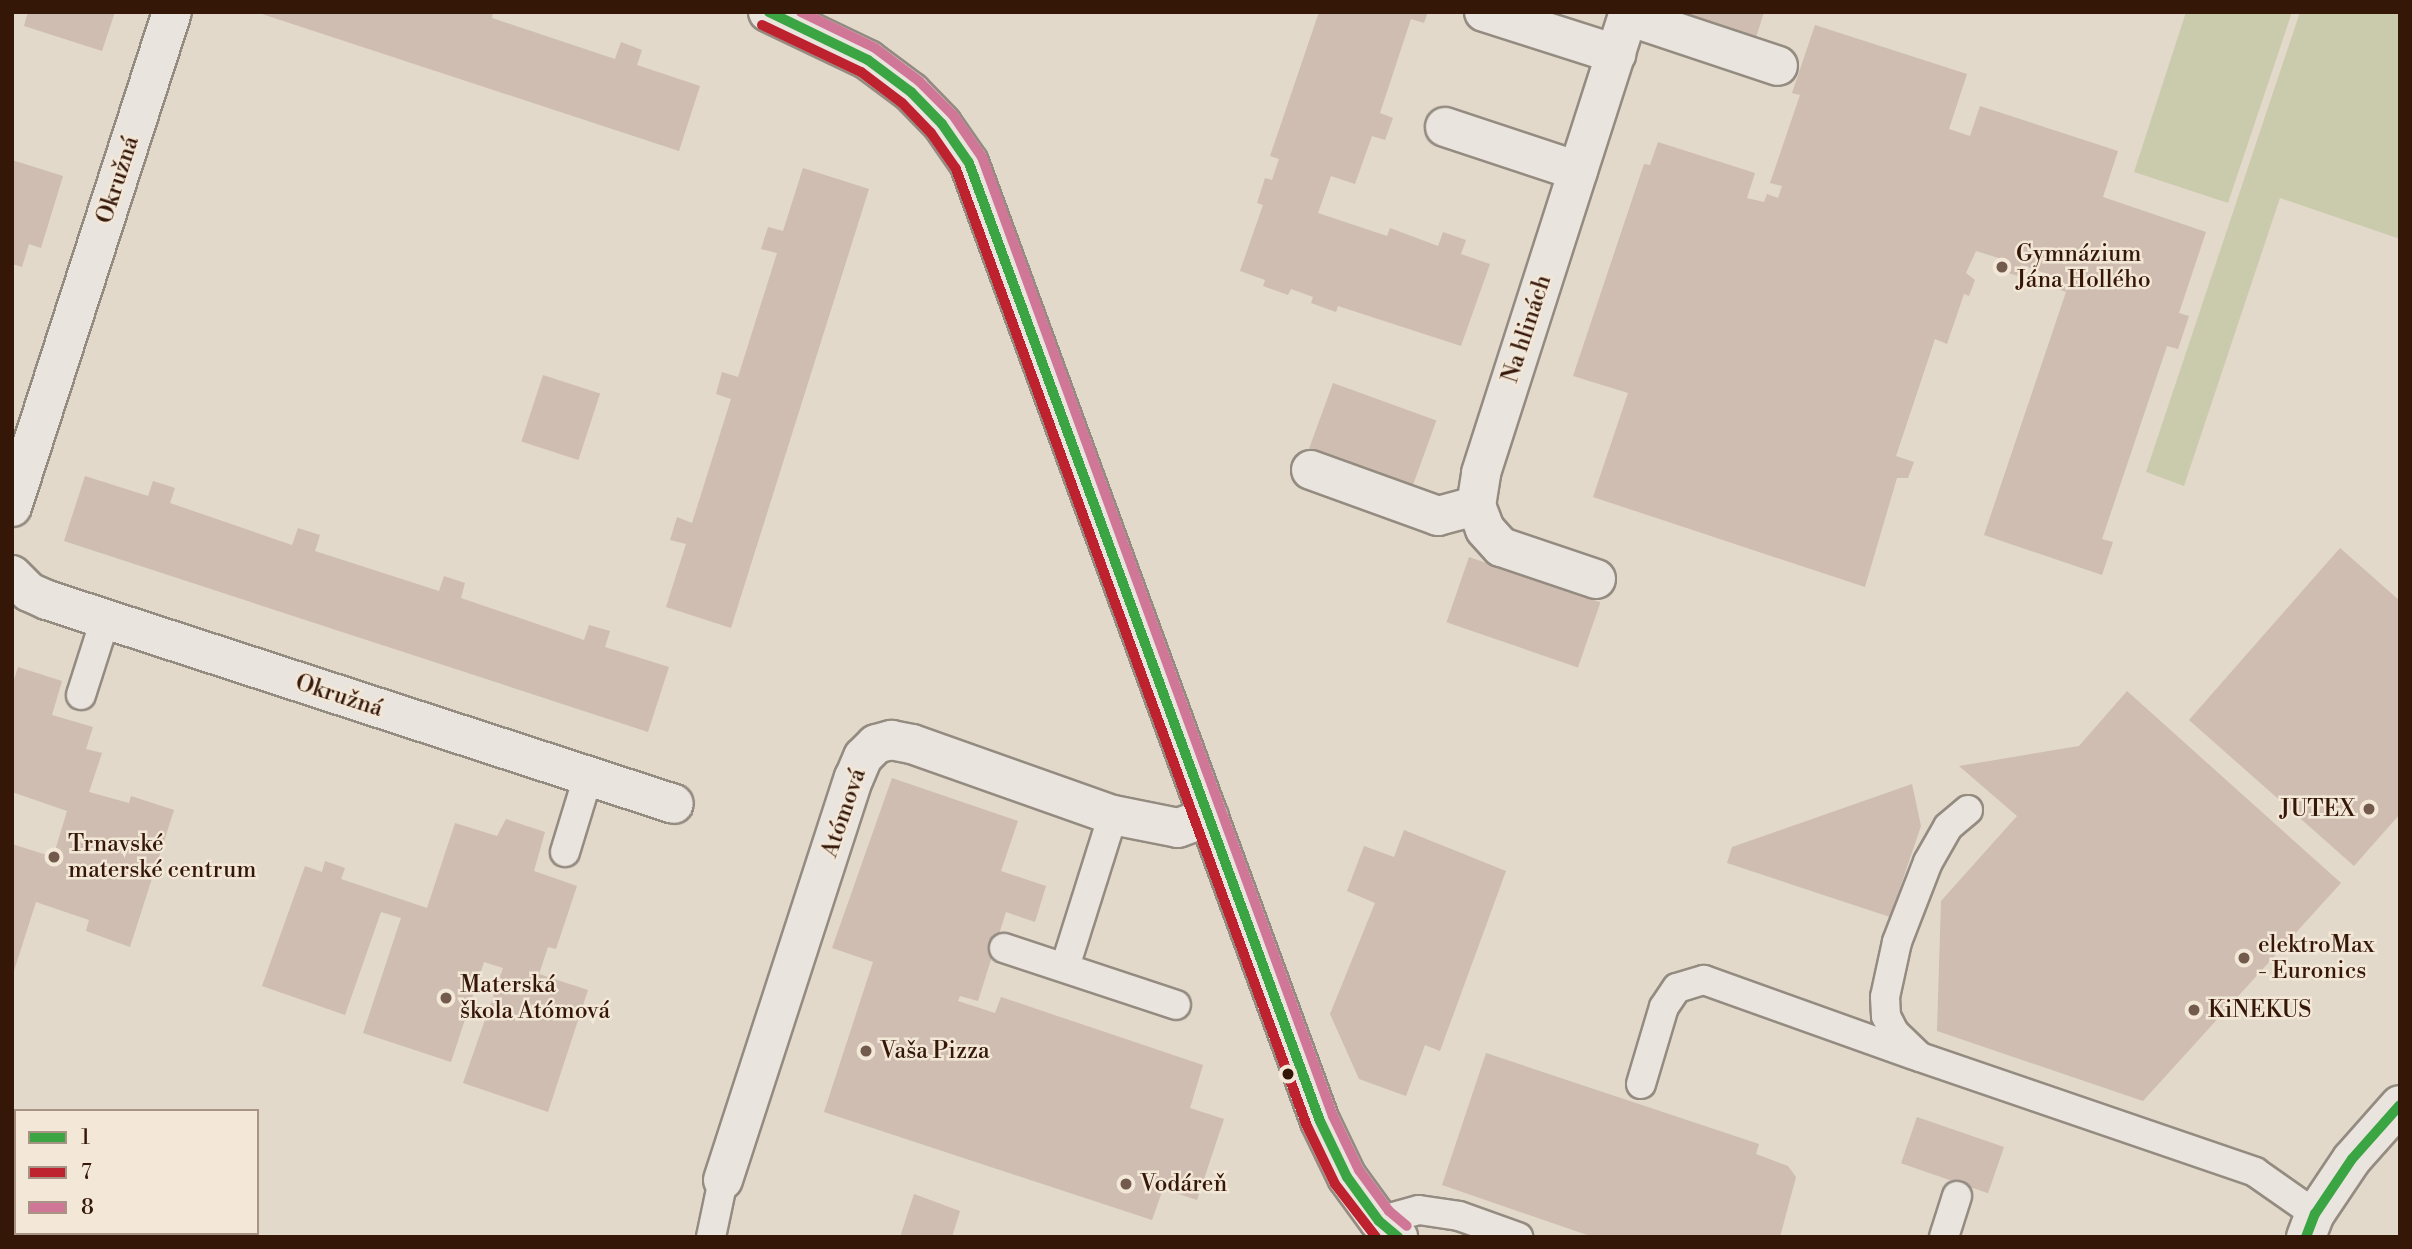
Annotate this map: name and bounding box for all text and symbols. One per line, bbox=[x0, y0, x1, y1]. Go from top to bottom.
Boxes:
street label: Okružná bbox=[91, 133, 145, 227]
place label: Gymnázium Jána Hollého bbox=[2016, 240, 2151, 294]
marker: Gymnázium Jána Hollého bbox=[1994, 259, 2010, 275]
street label: Na hlinách bbox=[1497, 272, 1557, 386]
street label: Okružná bbox=[292, 669, 386, 723]
street label: Atómová bbox=[816, 765, 872, 861]
place label: JUTEX bbox=[2280, 795, 2355, 823]
marker: JUTEX bbox=[2361, 801, 2377, 817]
place label: Trnavské materské centrum bbox=[68, 830, 256, 884]
marker: Trnavské materské centrum bbox=[46, 849, 62, 865]
place label: elektroMax - Euronics bbox=[2258, 931, 2374, 985]
marker: elektroMax - Euronics bbox=[2236, 950, 2252, 966]
place label: Materská škola Atómová bbox=[460, 971, 610, 1025]
marker: Materská škola Atómová bbox=[438, 990, 454, 1006]
place label: KiNEKUS bbox=[2208, 996, 2311, 1024]
marker: KiNEKUS bbox=[2186, 1002, 2202, 1018]
place label: Vaša Pizza bbox=[880, 1037, 990, 1065]
marker: Vaša Pizza bbox=[858, 1043, 874, 1059]
unlabelled marker bbox=[1281, 1067, 1295, 1081]
legend bbox=[14, 1109, 259, 1235]
text: 1 bbox=[81, 1125, 90, 1151]
text: 7 bbox=[81, 1160, 92, 1186]
place label: Vodáreň bbox=[1140, 1170, 1227, 1198]
marker: Vodáreň bbox=[1118, 1176, 1134, 1192]
text: 8 bbox=[81, 1195, 94, 1221]

